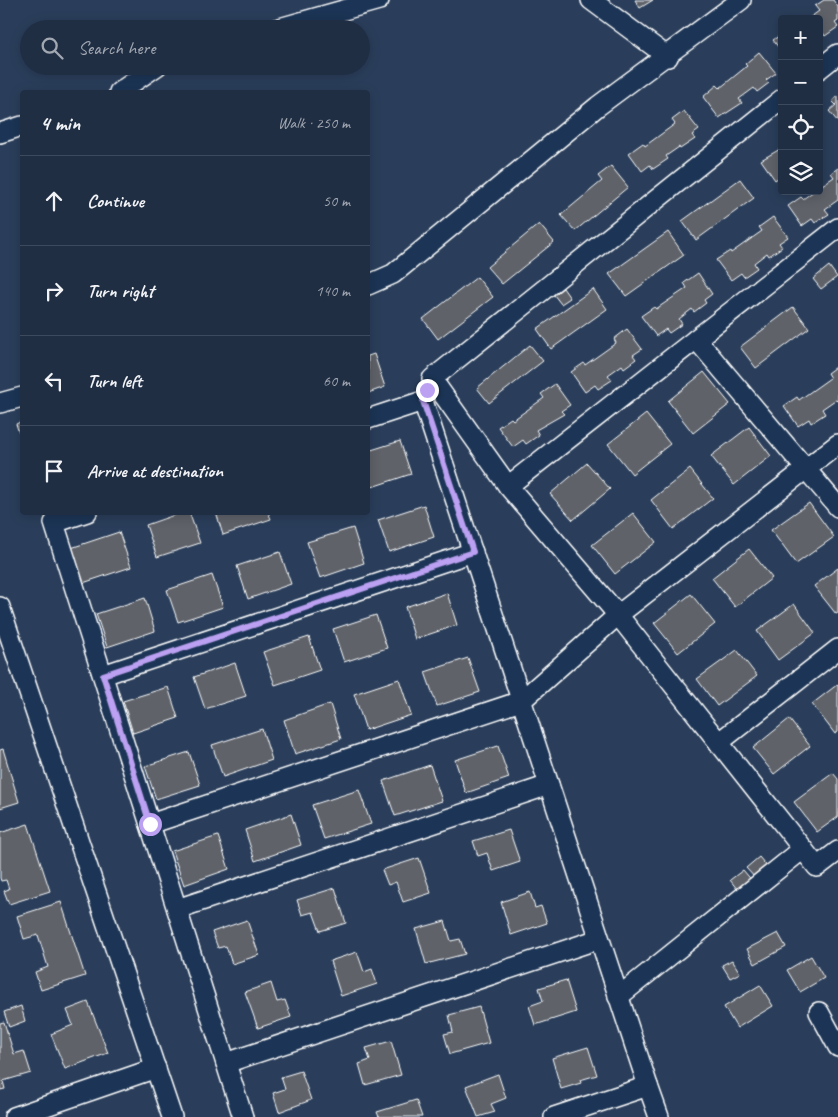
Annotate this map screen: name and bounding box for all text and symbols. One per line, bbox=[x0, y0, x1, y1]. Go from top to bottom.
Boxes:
map controls bbox=[778, 15, 823, 195]
button: + bbox=[778, 15, 823, 60]
search box bbox=[20, 20, 370, 75]
icon: search bbox=[38, 34, 66, 62]
text: Search here bbox=[78, 36, 155, 60]
button: − bbox=[778, 60, 823, 105]
button: locate bbox=[778, 105, 823, 150]
text: 4 min bbox=[40, 110, 80, 136]
text: Walk · 250 m bbox=[278, 113, 350, 133]
button: layers bbox=[778, 150, 823, 195]
icon: ahead bbox=[40, 187, 68, 215]
text: Continue bbox=[87, 189, 144, 213]
text: 50 m bbox=[323, 191, 350, 211]
icon: right bbox=[40, 277, 68, 305]
text: Turn right bbox=[87, 279, 154, 303]
text: 140 m bbox=[316, 281, 350, 301]
icon: left bbox=[40, 367, 68, 395]
text: Turn left bbox=[87, 369, 142, 393]
text: 60 m bbox=[323, 371, 350, 391]
route end bbox=[416, 379, 439, 402]
icon: arrive bbox=[40, 457, 68, 485]
text: Arrive at destination bbox=[87, 459, 223, 483]
route start bbox=[139, 813, 162, 836]

